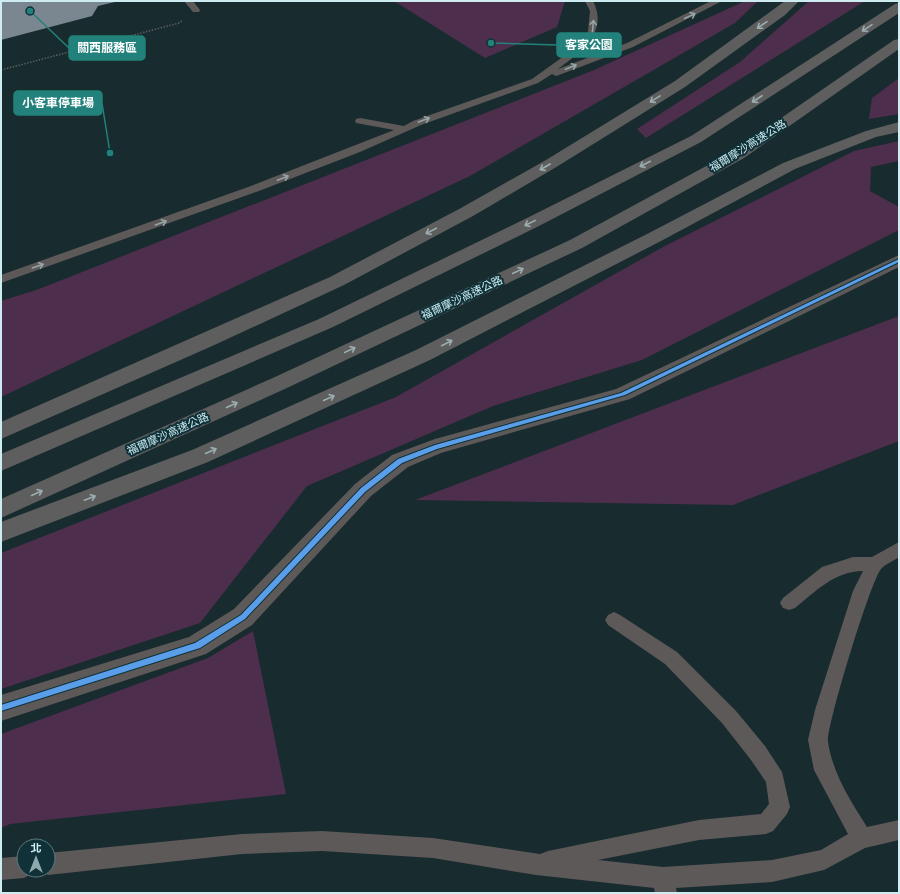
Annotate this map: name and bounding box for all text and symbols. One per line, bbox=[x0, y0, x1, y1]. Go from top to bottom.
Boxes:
one-way arrow bbox=[684, 12, 696, 19]
one-way arrow bbox=[589, 20, 596, 33]
one-way arrow bbox=[757, 21, 768, 29]
one-way arrow bbox=[861, 24, 872, 32]
callout: 客家公園 bbox=[557, 33, 621, 57]
callout: 關西服務區 bbox=[69, 36, 145, 60]
text: 客家公園 bbox=[565, 38, 613, 52]
text: 關西服務區 bbox=[77, 41, 137, 55]
one-way arrow bbox=[565, 62, 577, 70]
callout: 小客車停車場 bbox=[14, 91, 102, 115]
one-way arrow bbox=[650, 95, 661, 103]
one-way arrow bbox=[752, 95, 763, 103]
text: 小客車停車場 bbox=[22, 96, 94, 110]
one-way arrow bbox=[418, 116, 430, 124]
street label: 福爾摩沙高速公路 bbox=[707, 117, 789, 175]
one-way arrow bbox=[640, 161, 652, 169]
one-way arrow bbox=[539, 164, 551, 172]
one-way arrow bbox=[276, 174, 288, 181]
one-way arrow bbox=[154, 219, 167, 226]
one-way arrow bbox=[524, 220, 536, 228]
one-way arrow bbox=[425, 228, 437, 235]
one-way arrow bbox=[31, 262, 44, 269]
one-way arrow bbox=[512, 267, 524, 274]
street label: 福爾摩沙高速公路 bbox=[419, 274, 505, 322]
one-way arrow bbox=[441, 339, 453, 346]
one-way arrow bbox=[343, 346, 355, 353]
one-way arrow bbox=[323, 394, 335, 401]
one-way arrow bbox=[225, 401, 237, 408]
street label: 福爾摩沙高速公路 bbox=[125, 410, 211, 458]
one-way arrow bbox=[204, 447, 216, 454]
one-way arrow bbox=[30, 489, 42, 496]
one-way arrow bbox=[83, 494, 95, 502]
north arrow bbox=[16, 838, 56, 878]
text: 北 bbox=[31, 842, 42, 855]

